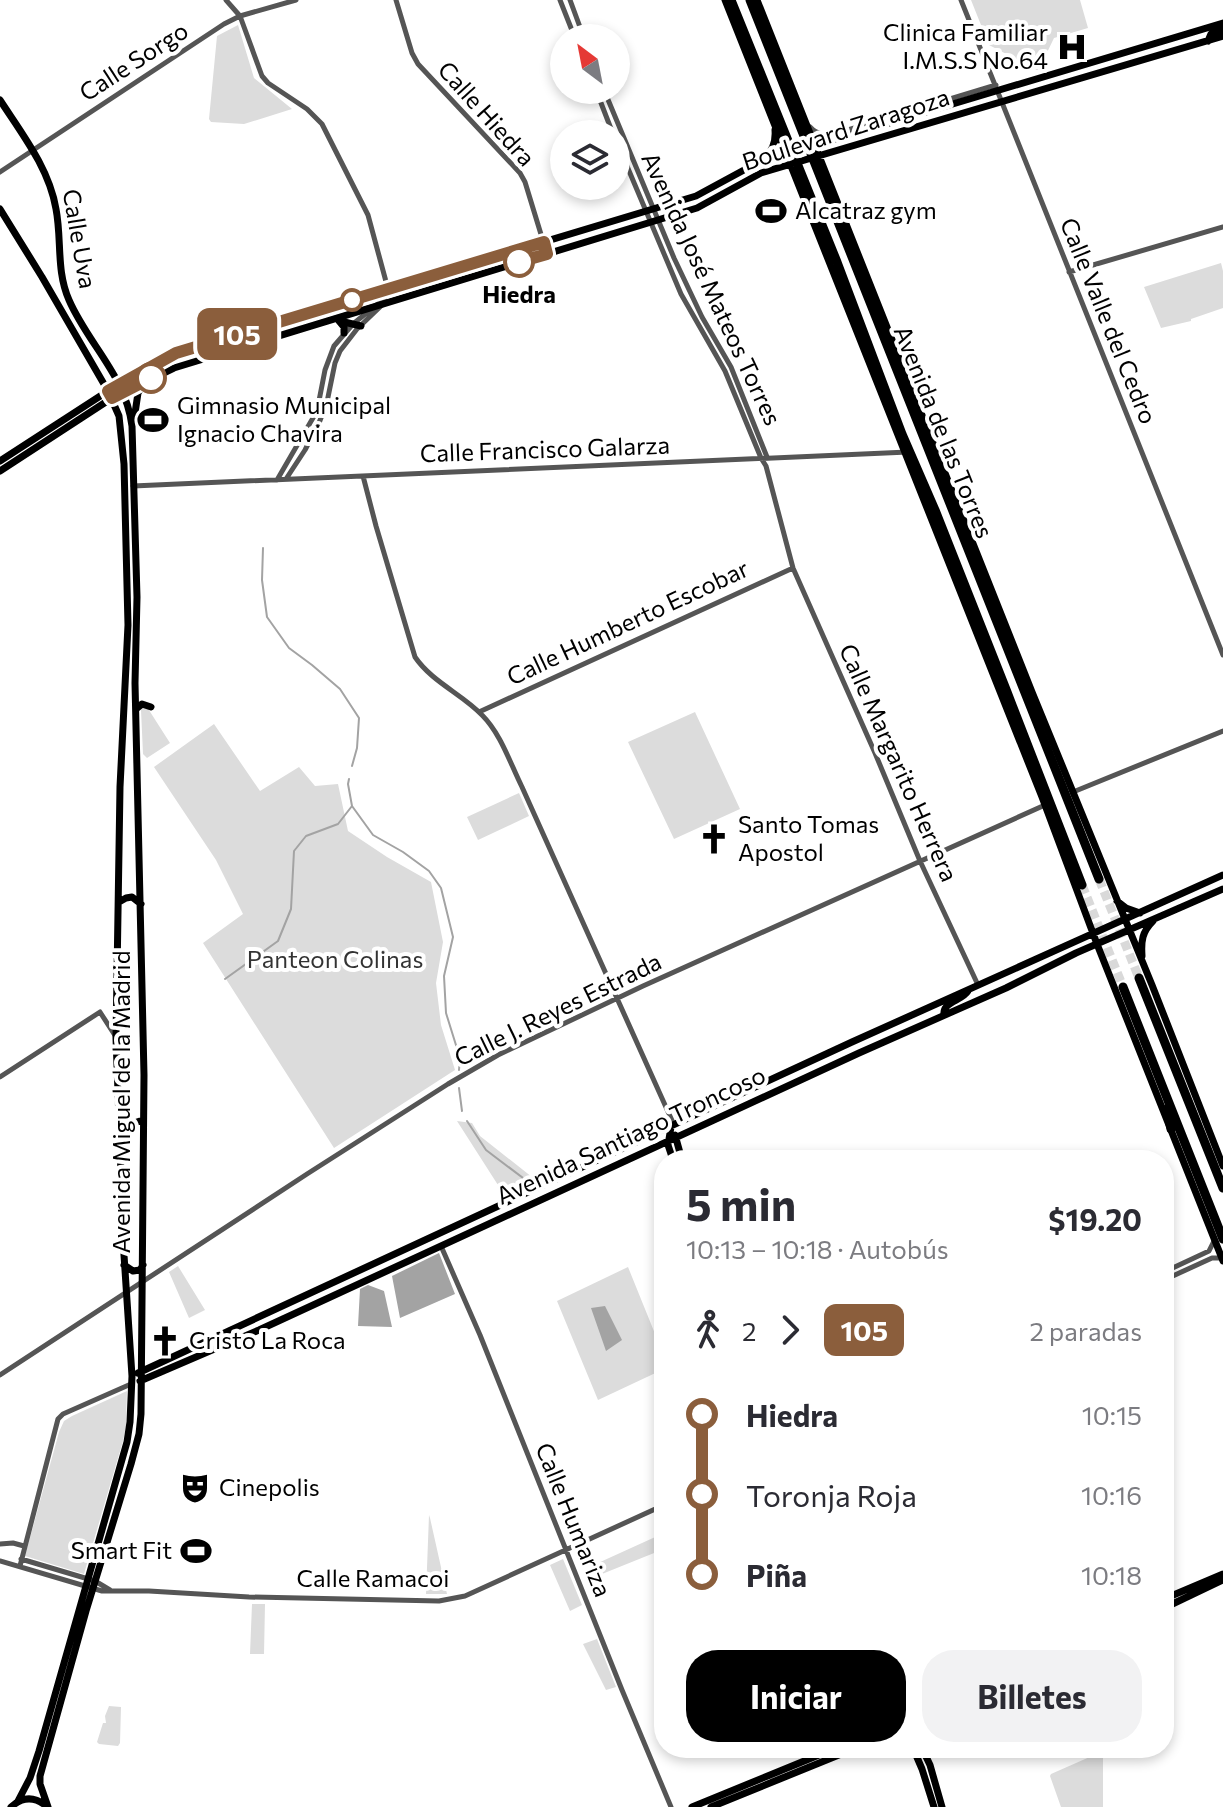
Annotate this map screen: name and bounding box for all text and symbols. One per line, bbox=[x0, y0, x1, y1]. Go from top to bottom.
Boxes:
street label: Calle Sorgo bbox=[73, 15, 193, 107]
place label: Clinica Familiar I.M.S.S No.64 bbox=[883, 17, 1048, 74]
north arrow bbox=[550, 24, 630, 104]
map controls bbox=[550, 24, 630, 200]
hospital icon: Clinica Familiar I.M.S.S No.64 bbox=[1055, 30, 1089, 64]
street label: Calle Hiedra bbox=[433, 55, 542, 171]
street label: Boulevard Zaragoza bbox=[738, 81, 953, 176]
button: layers bbox=[550, 120, 630, 200]
street label: Avenida José Mateos Torres bbox=[636, 147, 788, 429]
street label: Calle Uva bbox=[57, 187, 103, 291]
sports icon: Alcatraz gym bbox=[754, 194, 788, 228]
place label: Alcatraz gym bbox=[795, 195, 937, 224]
street label: Calle Valle del Cedro bbox=[1055, 213, 1164, 428]
marker: Hiedra bbox=[504, 247, 534, 277]
place label: Hiedra bbox=[482, 279, 556, 308]
unlabelled marker bbox=[341, 289, 363, 311]
line badge: 105 bbox=[191, 308, 283, 360]
text: 105 bbox=[213, 317, 261, 351]
street label: Avenida de las Torres bbox=[888, 321, 1000, 542]
unlabelled marker bbox=[136, 363, 166, 393]
place label: Gimnasio Municipal Ignacio Chavira bbox=[177, 390, 391, 447]
sports icon: Gimnasio Municipal Ignacio Chavira bbox=[136, 403, 170, 437]
street label: Calle Francisco Galarza bbox=[419, 430, 670, 467]
street label: Calle Humberto Escobar bbox=[502, 553, 753, 690]
street label: Calle Margarito Herrera bbox=[834, 639, 965, 886]
place label: Santo Tomas Apostol bbox=[738, 809, 879, 866]
church icon: Santo Tomas Apostol bbox=[697, 822, 731, 856]
park label: Panteon Colinas bbox=[247, 944, 423, 973]
street label: Calle J. Reyes Estrada bbox=[449, 946, 666, 1071]
street label: Avenida Miguel de la Madrid bbox=[106, 950, 135, 1254]
street label: Avenida Santiago Troncoso bbox=[491, 1059, 770, 1210]
text: 5 min bbox=[686, 1176, 796, 1230]
text: $19.20 bbox=[1048, 1200, 1142, 1237]
text: 10:13 – 10:18 · Autobús bbox=[686, 1233, 949, 1264]
icon: walk bbox=[686, 1308, 730, 1352]
icon: forward bbox=[768, 1308, 812, 1352]
text: 105 bbox=[840, 1313, 888, 1347]
text: 2 bbox=[742, 1315, 756, 1346]
text: 2 paradas bbox=[1029, 1315, 1142, 1346]
church icon: Cristo La Roca bbox=[148, 1324, 182, 1358]
place label: Cristo La Roca bbox=[189, 1325, 346, 1354]
text: Hiedra bbox=[746, 1396, 838, 1433]
text: 10:15 bbox=[1082, 1399, 1142, 1430]
street label: Calle Humariza bbox=[530, 1438, 618, 1601]
theatre icon: Cinepolis bbox=[178, 1471, 212, 1505]
place label: Cinepolis bbox=[219, 1472, 320, 1501]
text: Toronja Roja bbox=[746, 1476, 917, 1513]
text: 10:16 bbox=[1081, 1479, 1142, 1510]
sports icon: Smart Fit bbox=[179, 1534, 213, 1568]
place label: Smart Fit bbox=[71, 1535, 172, 1564]
text: Piña bbox=[746, 1556, 807, 1593]
text: 10:18 bbox=[1081, 1559, 1142, 1590]
street label: Calle Ramacoi bbox=[297, 1563, 449, 1592]
button: Iniciar bbox=[686, 1650, 906, 1742]
button: Billetes bbox=[922, 1650, 1142, 1742]

